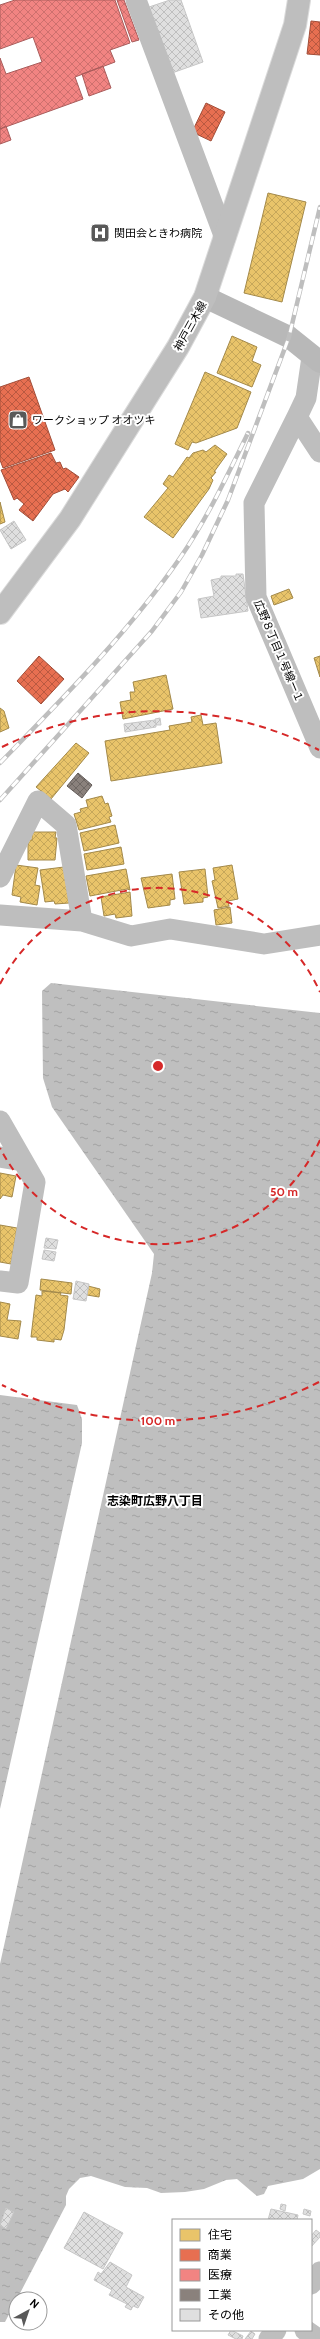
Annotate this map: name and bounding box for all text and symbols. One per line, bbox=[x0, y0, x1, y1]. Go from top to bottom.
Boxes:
hospital icon: 関田会ときわ病院 bbox=[89, 222, 111, 244]
place label: 関田会ときわ病院 bbox=[114, 226, 202, 240]
street label: 神戸三木線 bbox=[171, 299, 209, 353]
shop icon: ワークショップ オオツキ bbox=[7, 409, 29, 431]
place label: ワークショップ オオツキ bbox=[32, 413, 155, 427]
street label: 広野８丁目１号線ー１ bbox=[251, 598, 307, 704]
centre of rings bbox=[151, 1059, 165, 1073]
text: 50 m bbox=[270, 1184, 298, 1199]
text: 100 m bbox=[141, 1413, 175, 1428]
district label: 志染町広野八丁目 bbox=[107, 1493, 203, 1508]
legend bbox=[172, 2219, 312, 2331]
text: 住宅 bbox=[208, 2227, 232, 2242]
text: 商業 bbox=[208, 2247, 232, 2262]
text: 医療 bbox=[208, 2267, 232, 2282]
text: 工業 bbox=[208, 2287, 232, 2302]
north arrow bbox=[8, 2291, 48, 2331]
text: N bbox=[27, 2295, 42, 2311]
text: その他 bbox=[208, 2307, 244, 2322]

